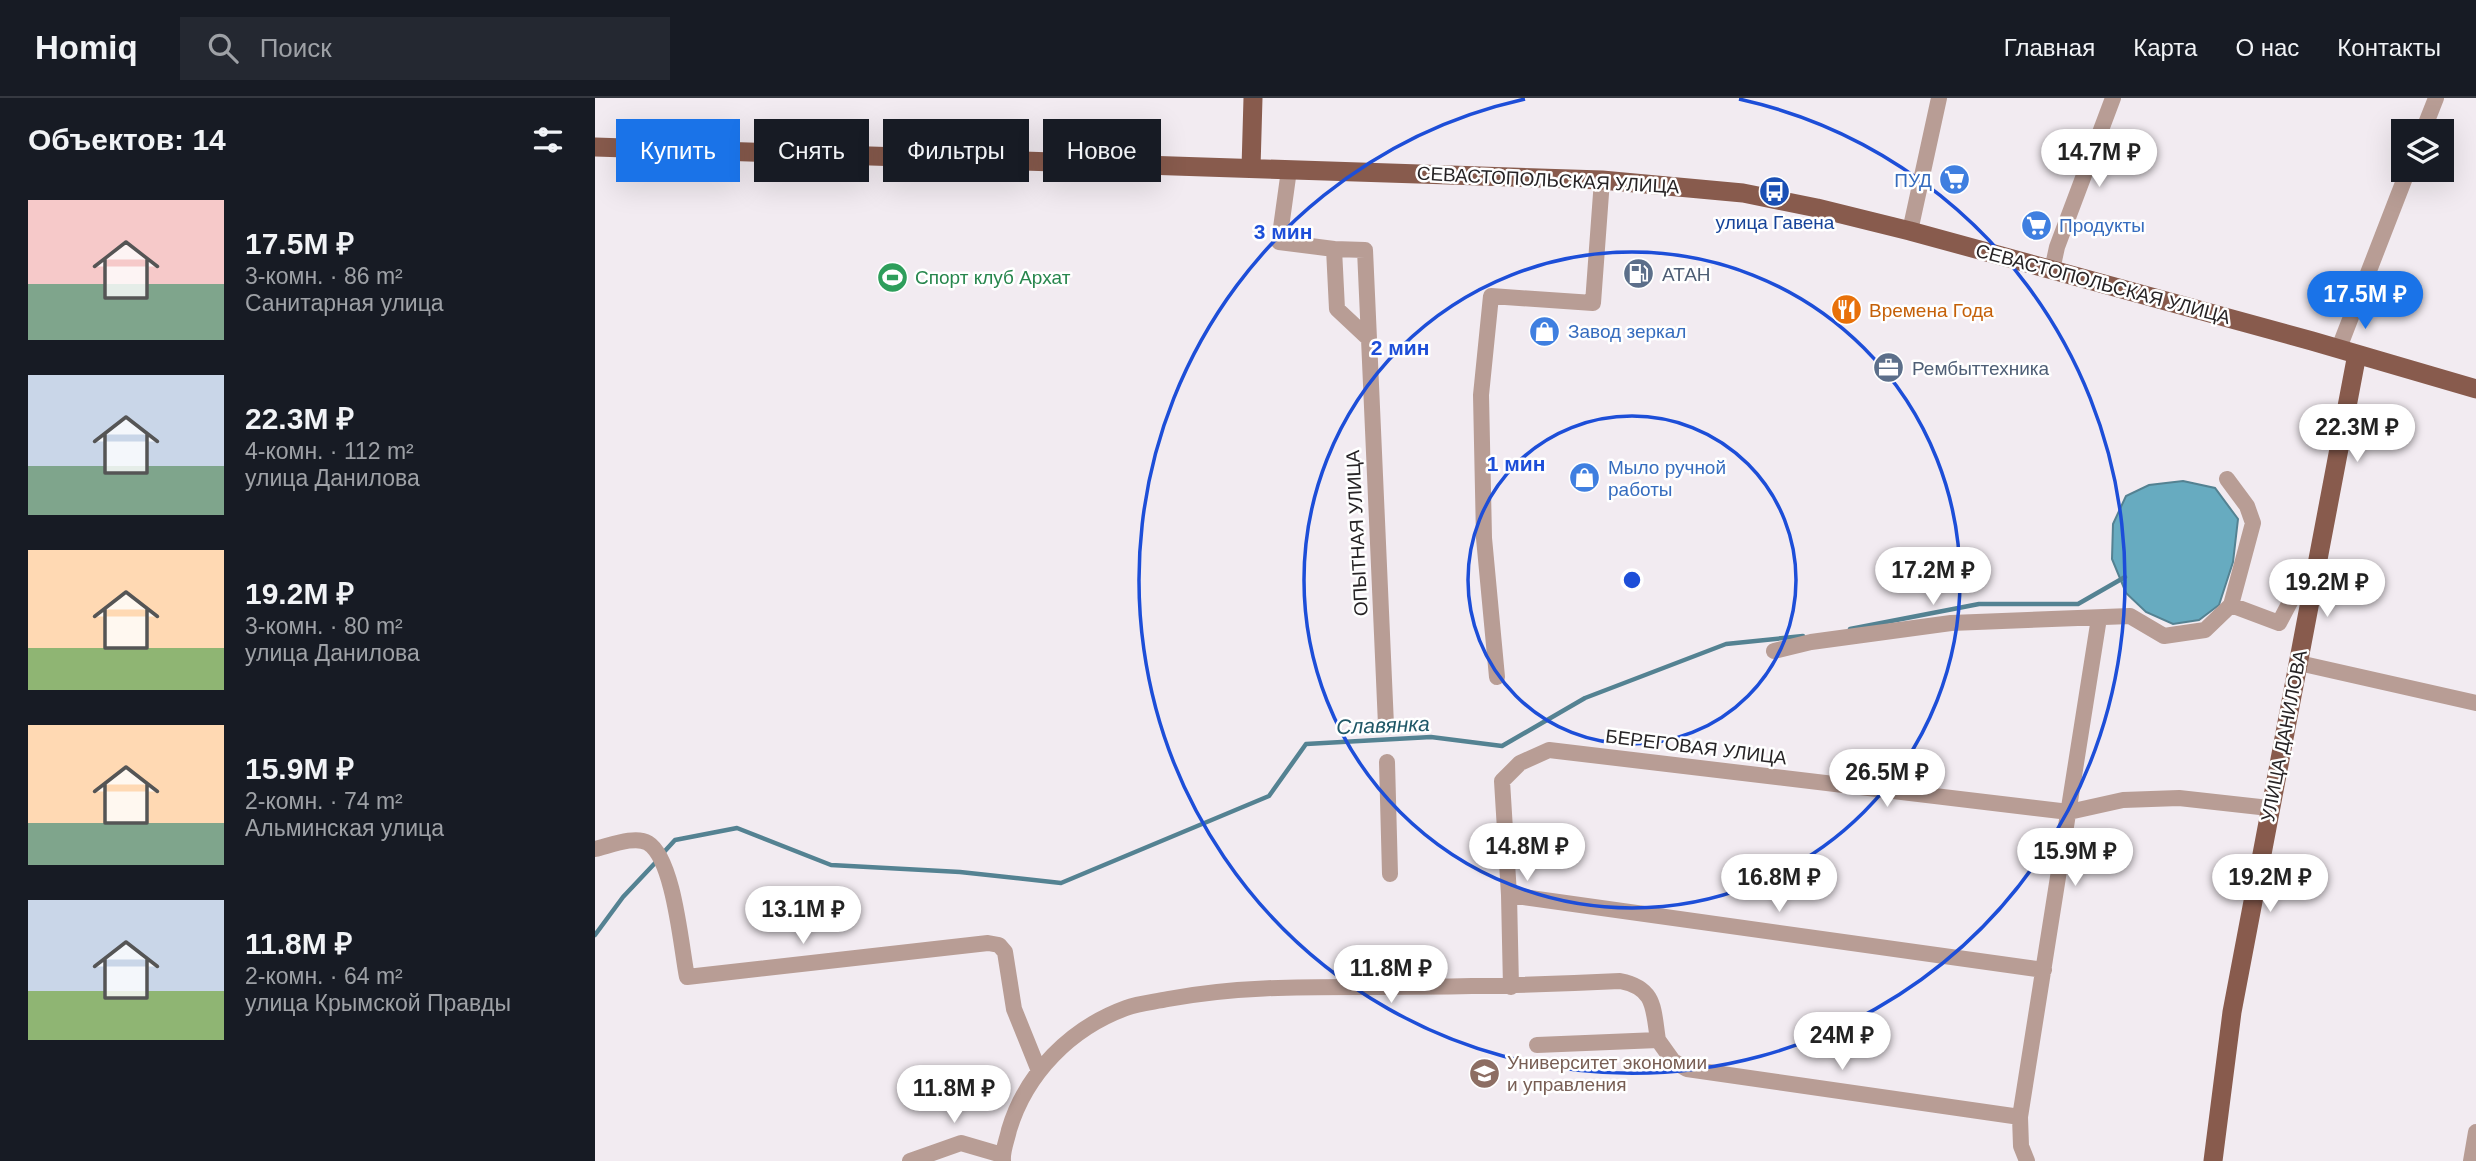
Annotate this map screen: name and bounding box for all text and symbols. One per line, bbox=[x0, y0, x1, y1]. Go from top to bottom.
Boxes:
search box bbox=[180, 17, 670, 80]
text: Homiq bbox=[35, 29, 138, 66]
icon: search bbox=[204, 29, 242, 67]
text: Поиск bbox=[260, 33, 332, 63]
text: Главная bbox=[2004, 34, 2095, 61]
text: Карта bbox=[2133, 34, 2197, 61]
text: О нас bbox=[2235, 34, 2299, 61]
text: Контакты bbox=[2337, 34, 2441, 61]
chip: Купить bbox=[616, 119, 740, 182]
chip: Снять bbox=[754, 119, 869, 182]
chip: Фильтры bbox=[883, 119, 1029, 182]
chip: Новое bbox=[1043, 119, 1161, 182]
map controls bbox=[2391, 119, 2454, 182]
button: layers bbox=[2391, 119, 2454, 182]
icon: filters bbox=[529, 121, 567, 159]
text: Объектов: 14 bbox=[28, 123, 226, 156]
pin: 14.7M ₽ bbox=[2034, 130, 2164, 189]
text: 14.7M ₽ bbox=[2057, 139, 2141, 165]
street label: СЕВАСТОПОЛЬСКАЯ УЛИЦА bbox=[1416, 163, 1680, 197]
supermarket icon: ПУД bbox=[1938, 163, 1972, 197]
place label: ПУД bbox=[1894, 170, 1932, 191]
bus stop icon: улица Гавена bbox=[1758, 174, 1792, 208]
supermarket icon: Продукты bbox=[2019, 208, 2053, 242]
place label: улица Гавена bbox=[1716, 212, 1835, 233]
place label: Продукты bbox=[2059, 215, 2145, 236]
text: 3 мин bbox=[1254, 220, 1312, 243]
text: 17.5M ₽ bbox=[245, 227, 354, 260]
icon: home bbox=[84, 228, 168, 312]
street label: СЕВАСТОПОЛЬСКАЯ УЛИЦА bbox=[1973, 240, 2233, 328]
fuel station icon: АТАН bbox=[1622, 257, 1656, 291]
sports icon: Спорт клуб Архат bbox=[875, 260, 909, 294]
text: 3-комн. · 86 m² bbox=[245, 263, 403, 289]
place label: АТАН bbox=[1662, 264, 1711, 285]
place label: Спорт клуб Архат bbox=[915, 267, 1071, 288]
pin: 17.5M ₽ bbox=[2300, 272, 2430, 331]
text: 17.5M ₽ bbox=[2323, 281, 2407, 307]
text: Санитарная улица bbox=[245, 290, 444, 316]
restaurant icon: Времена Года bbox=[1829, 293, 1863, 327]
place label: Времена Года bbox=[1869, 300, 1994, 321]
shop icon: Завод зеркал bbox=[1528, 314, 1562, 348]
place label: Завод зеркал bbox=[1568, 321, 1686, 342]
text: 2 мин bbox=[1371, 336, 1429, 359]
office icon: Рембыттехника bbox=[1872, 351, 1906, 385]
place label: Рембыттехника bbox=[1912, 358, 2049, 379]
text: 22.3M ₽ bbox=[245, 402, 354, 435]
icon: home bbox=[84, 403, 168, 487]
pin: 22.3M ₽ bbox=[2292, 404, 2422, 464]
text: 22.3M ₽ bbox=[2315, 414, 2399, 440]
text: 4-комн. · 112 m² bbox=[245, 438, 414, 464]
street label: ОПЫТНАЯ УЛИЦА bbox=[1342, 449, 1372, 617]
text: 1 мин bbox=[1487, 452, 1545, 475]
place label: Мыло ручной работы bbox=[1608, 457, 1726, 500]
shop icon: Мыло ручной работы bbox=[1568, 461, 1602, 495]
text: улица Данилова bbox=[245, 465, 420, 491]
pin: 17.2M ₽ bbox=[1868, 547, 1998, 607]
text: 17.2M ₽ bbox=[1891, 557, 1975, 583]
pin: 19.2M ₽ bbox=[2262, 560, 2392, 619]
centre of rings bbox=[1620, 568, 1644, 592]
text: 19.2M ₽ bbox=[2285, 569, 2369, 595]
text: 19.2M ₽ bbox=[245, 577, 354, 610]
icon: home bbox=[84, 578, 168, 662]
text: 3-комн. · 80 m² bbox=[245, 613, 403, 639]
text: улица Данилова bbox=[245, 640, 420, 666]
street label: УЛИЦА ДАНИЛОВА bbox=[2257, 648, 2311, 824]
water label: Славянка bbox=[1336, 712, 1430, 738]
street label: БЕРЕГОВАЯ УЛИЦА bbox=[1604, 725, 1788, 769]
pin: 26.5M ₽ bbox=[1822, 750, 1952, 809]
text: 15.9M ₽ bbox=[245, 752, 354, 785]
icon: home bbox=[84, 753, 168, 837]
text: 26.5M ₽ bbox=[1845, 759, 1929, 785]
text: 2-комн. · 74 m² bbox=[245, 788, 403, 814]
text: Альминская улица bbox=[245, 815, 444, 841]
pin: 14.8M ₽ bbox=[1462, 824, 1592, 883]
pin: 15.9M ₽ bbox=[2010, 828, 2140, 888]
text: 14.8M ₽ bbox=[1485, 833, 1569, 859]
text: 15.9M ₽ bbox=[2033, 838, 2117, 864]
pin: 16.8M ₽ bbox=[1714, 854, 1844, 914]
pin: 19.2M ₽ bbox=[2205, 854, 2335, 914]
text: 16.8M ₽ bbox=[1737, 864, 1821, 890]
text: 19.2M ₽ bbox=[2228, 864, 2312, 890]
pin: 13.1M ₽ bbox=[738, 886, 868, 946]
text: 13.1M ₽ bbox=[761, 896, 845, 922]
text: 11.8M ₽ bbox=[245, 927, 353, 960]
icon: home bbox=[84, 928, 168, 1012]
pin: 11.8M ₽ bbox=[1326, 946, 1456, 1005]
text: 11.8M ₽ bbox=[1350, 955, 1432, 981]
text: 2-комн. · 64 m² bbox=[245, 963, 403, 989]
text: улица Крымской Правды bbox=[245, 990, 511, 1016]
pin: 24M ₽ bbox=[1793, 1012, 1891, 1072]
text: 24M ₽ bbox=[1810, 1022, 1874, 1048]
place label: Университет экономии и управления bbox=[1507, 1052, 1707, 1095]
school or university icon: Университет экономии и управления bbox=[1467, 1056, 1501, 1090]
pin: 11.8M ₽ bbox=[889, 1066, 1019, 1125]
text: 11.8M ₽ bbox=[913, 1075, 995, 1101]

